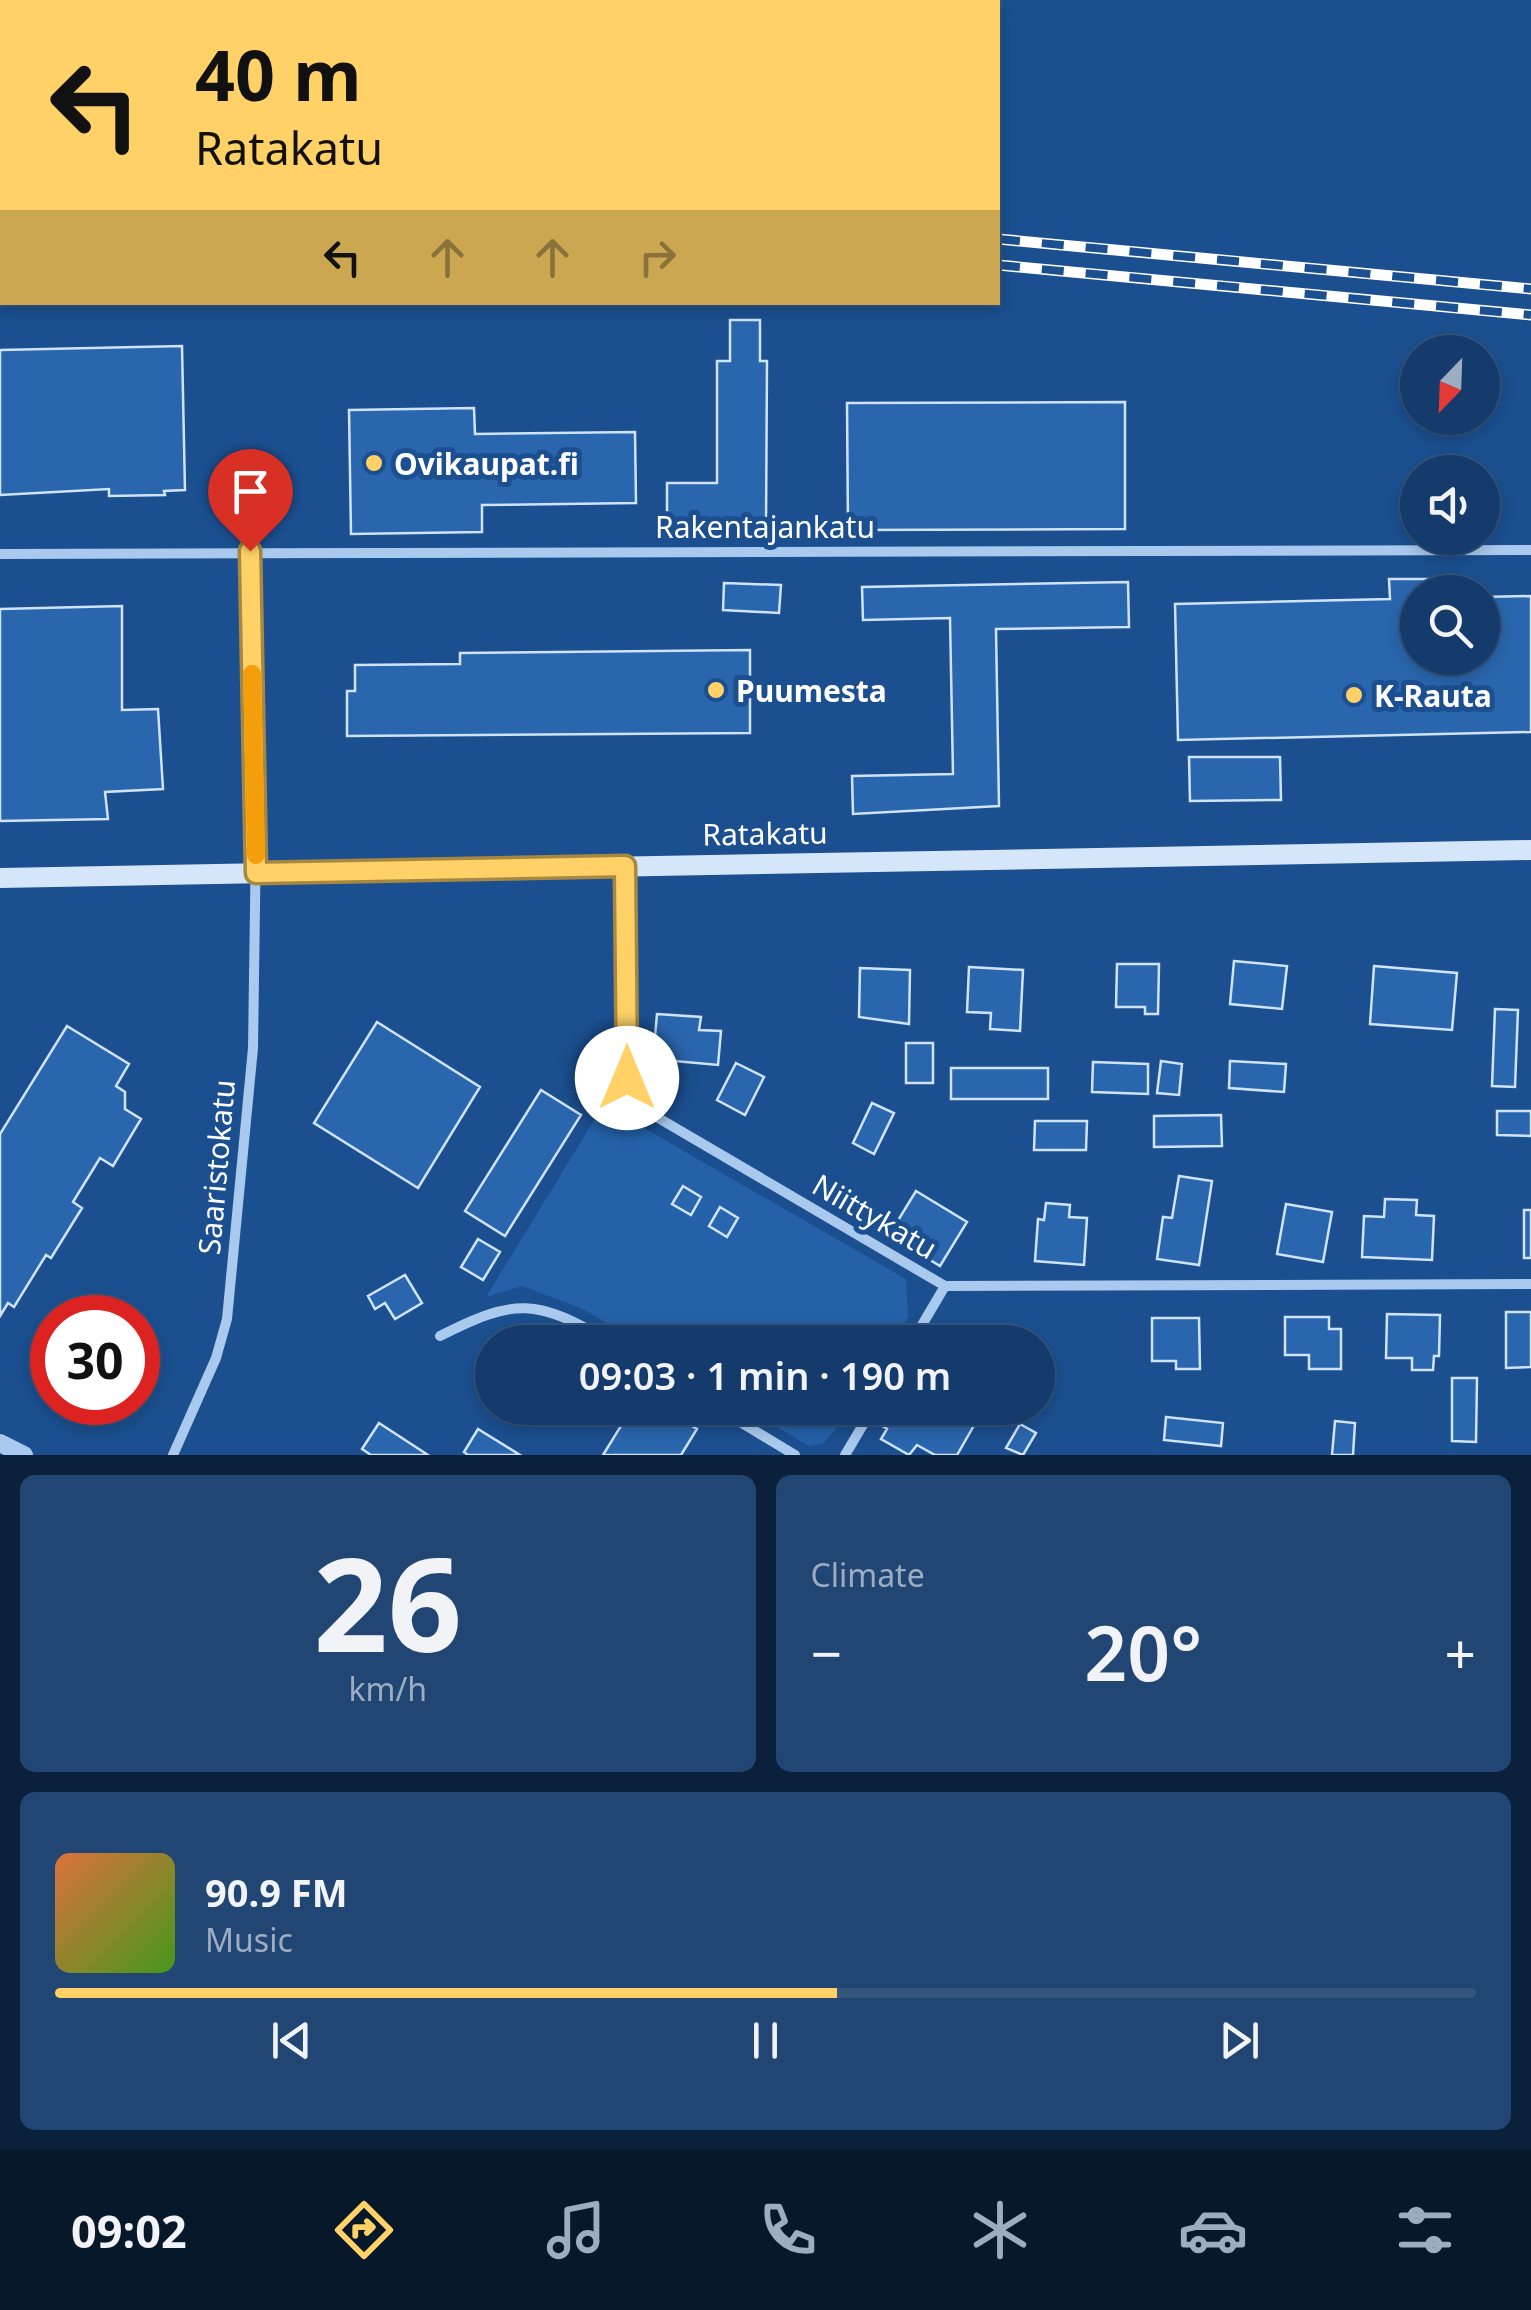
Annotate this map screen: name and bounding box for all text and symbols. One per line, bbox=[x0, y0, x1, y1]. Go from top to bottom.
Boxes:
text: 40 m bbox=[195, 26, 362, 122]
icon: left bbox=[30, 40, 160, 170]
text: Ratakatu bbox=[195, 117, 383, 178]
icon: left bbox=[315, 230, 370, 285]
icon: ahead bbox=[420, 230, 475, 285]
icon: ahead bbox=[525, 230, 580, 285]
icon: right bbox=[630, 230, 685, 285]
north arrow bbox=[1400, 335, 1500, 435]
map controls bbox=[1400, 335, 1500, 675]
place label: Ovikaupat.fi bbox=[394, 443, 579, 484]
pin bbox=[208, 449, 293, 552]
marker: Ovikaupat.fi bbox=[363, 452, 385, 474]
button: sound bbox=[1400, 455, 1500, 555]
icon: arrive bbox=[223, 464, 278, 519]
street label: Rakentajankatu bbox=[655, 506, 875, 547]
button: search bbox=[1400, 575, 1500, 675]
place label: Puumesta bbox=[736, 670, 887, 711]
place label: K-Rauta bbox=[1374, 675, 1492, 716]
marker: Puumesta bbox=[705, 679, 727, 701]
marker: K-Rauta bbox=[1343, 684, 1365, 706]
street label: Ratakatu bbox=[702, 811, 828, 855]
position arrow bbox=[575, 1026, 679, 1130]
street label: Saaristokatu bbox=[188, 1078, 244, 1256]
street label: Niittykatu bbox=[805, 1164, 945, 1268]
speed limit sign: 30 bbox=[30, 1295, 160, 1425]
text: 09:03 · 1 min · 190 m bbox=[579, 1349, 951, 1401]
text: 26 bbox=[313, 1513, 462, 1690]
text: Climate bbox=[811, 1553, 925, 1596]
text: 20° bbox=[1084, 1601, 1202, 1703]
text: − bbox=[811, 1615, 842, 1690]
text: + bbox=[1445, 1615, 1476, 1690]
text: km/h bbox=[348, 1667, 427, 1710]
text: 90.9 FM bbox=[205, 1866, 347, 1918]
text: Music bbox=[205, 1918, 293, 1961]
icon: previous bbox=[264, 2013, 319, 2068]
icon: pause bbox=[738, 2013, 793, 2068]
icon: next bbox=[1212, 2013, 1267, 2068]
icon: directions bbox=[329, 2195, 399, 2265]
icon: music bbox=[541, 2195, 611, 2265]
icon: phone bbox=[753, 2195, 823, 2265]
icon: climate bbox=[965, 2195, 1035, 2265]
icon: car bbox=[1178, 2195, 1248, 2265]
icon: filters bbox=[1390, 2195, 1460, 2265]
text: 09:02 bbox=[71, 2200, 187, 2261]

